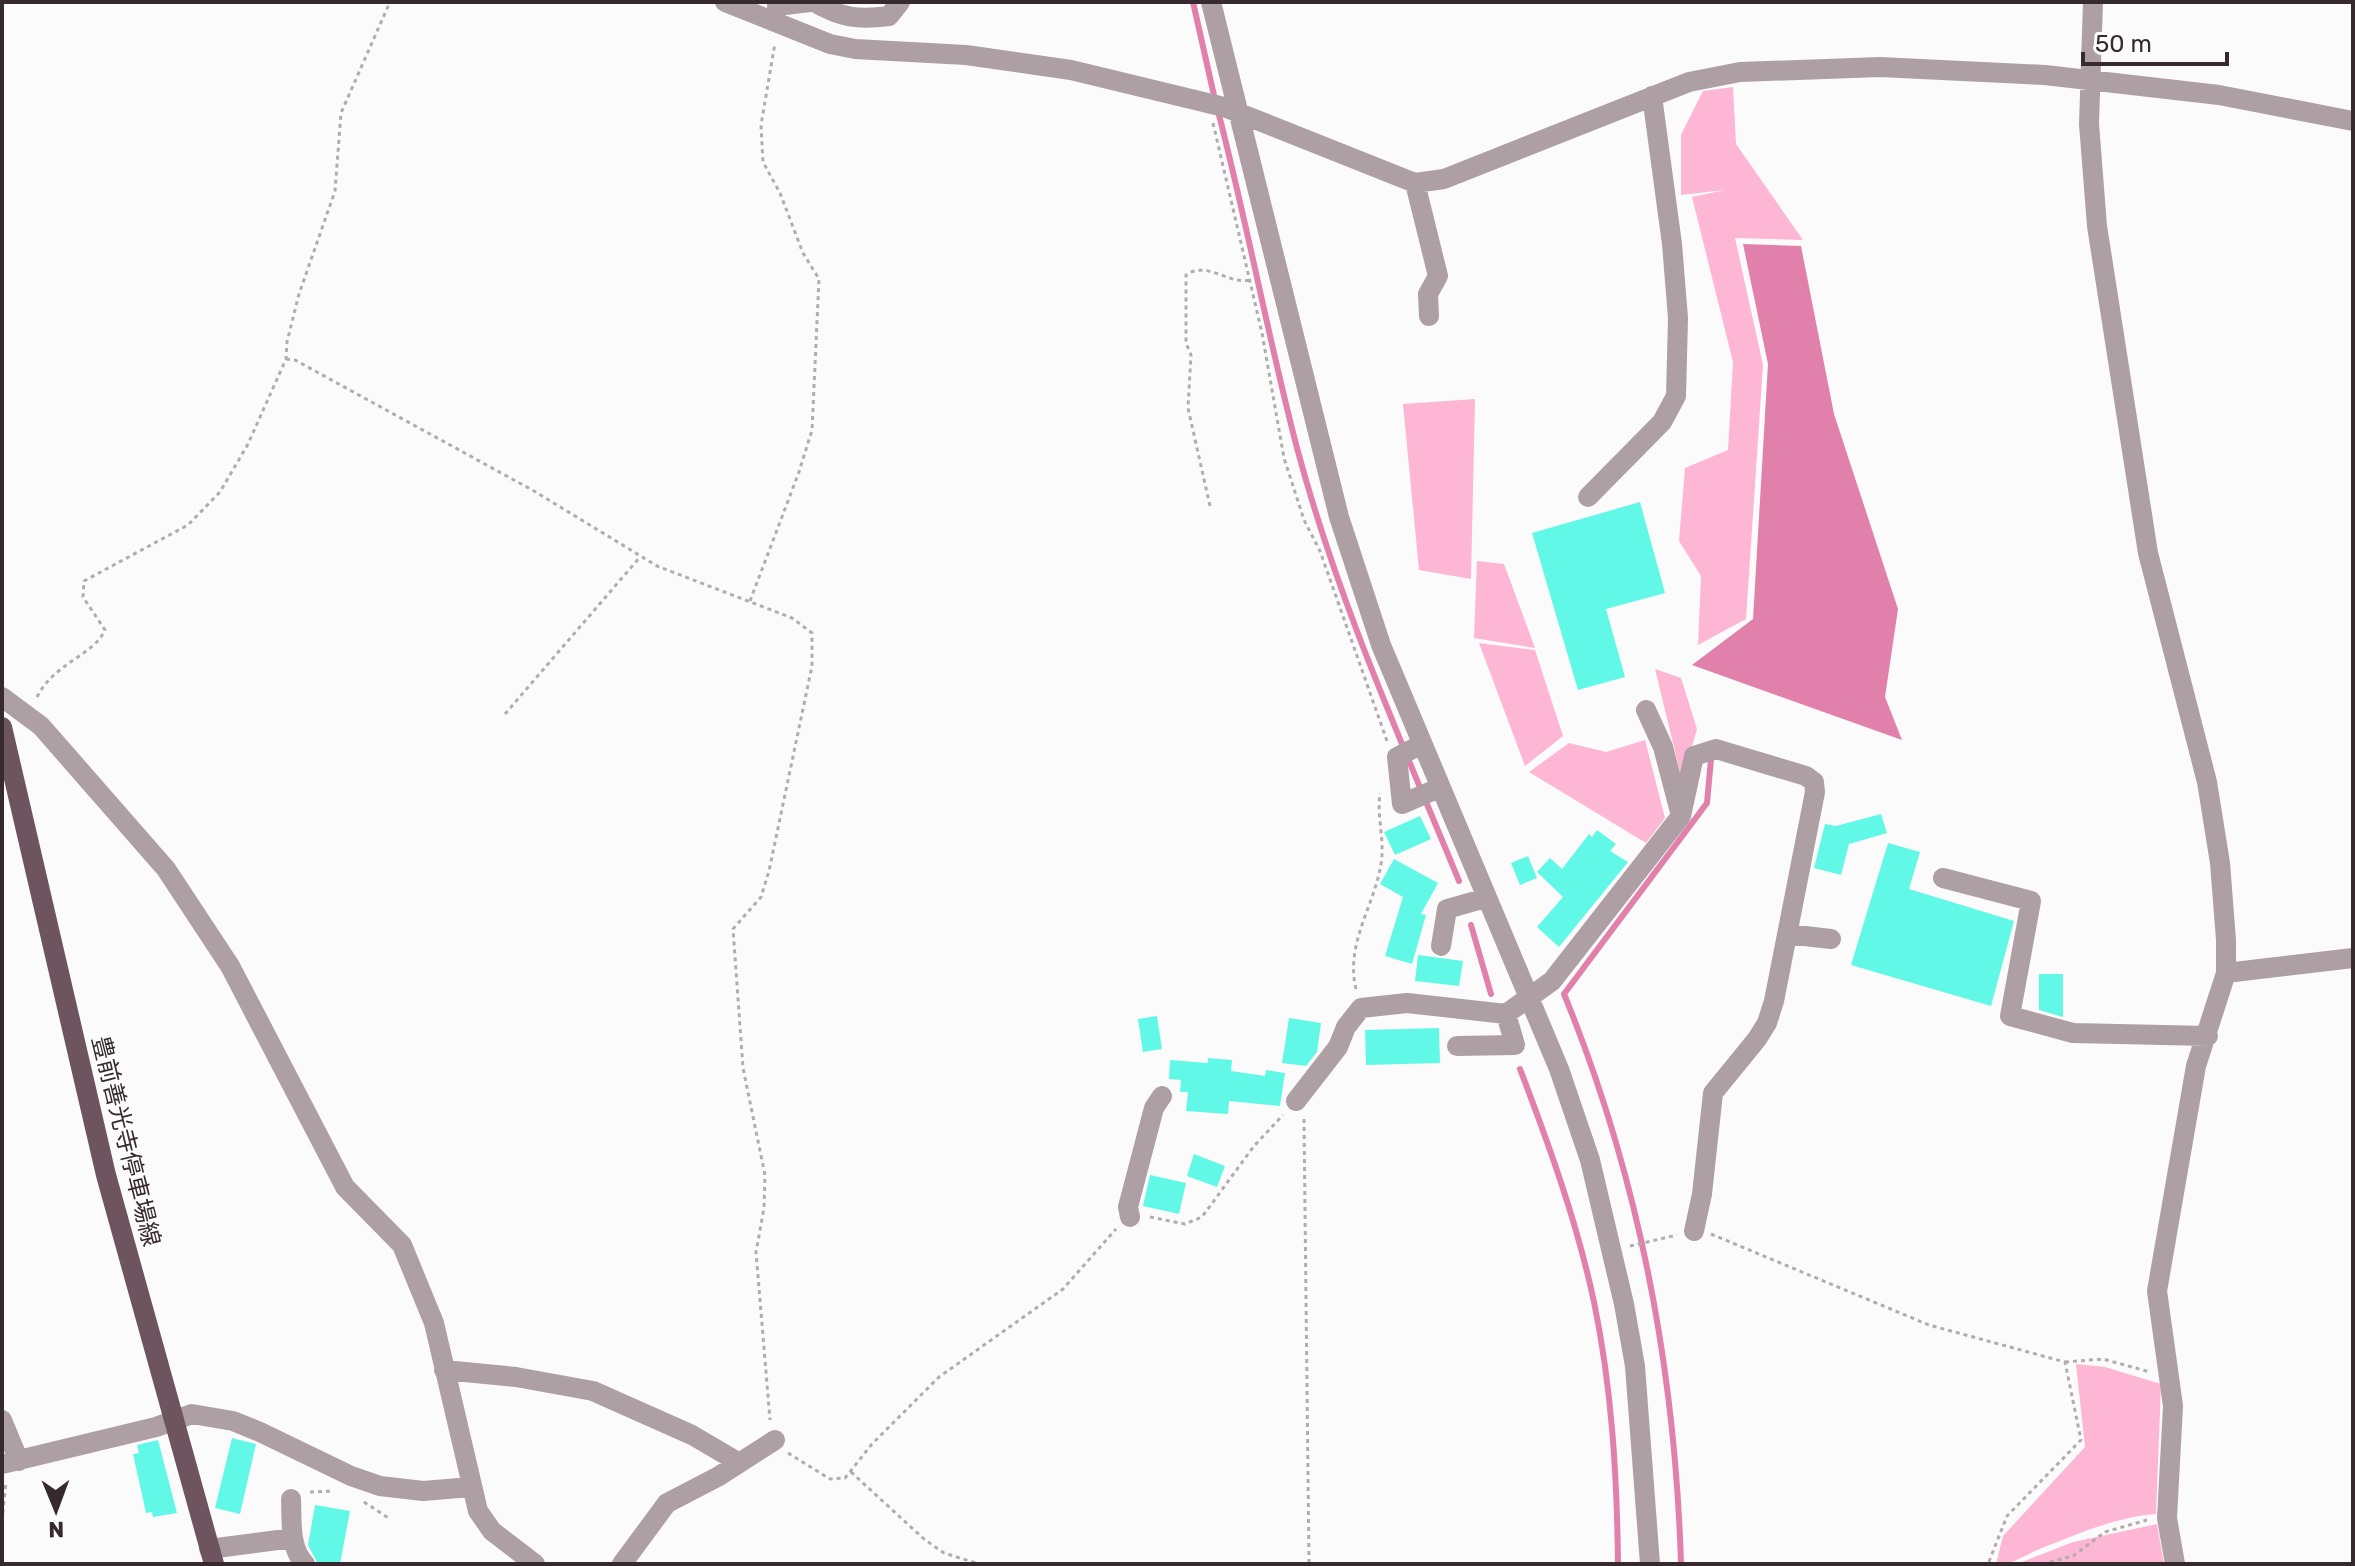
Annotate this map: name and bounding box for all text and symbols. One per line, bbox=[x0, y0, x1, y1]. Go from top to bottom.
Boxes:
scale bar bbox=[2083, 16, 2227, 66]
text: 50 m bbox=[2095, 30, 2152, 58]
street label: 豊前善光寺停車場線 bbox=[86, 1033, 166, 1249]
north arrow bbox=[16, 1470, 96, 1550]
text: N bbox=[48, 1516, 64, 1543]

